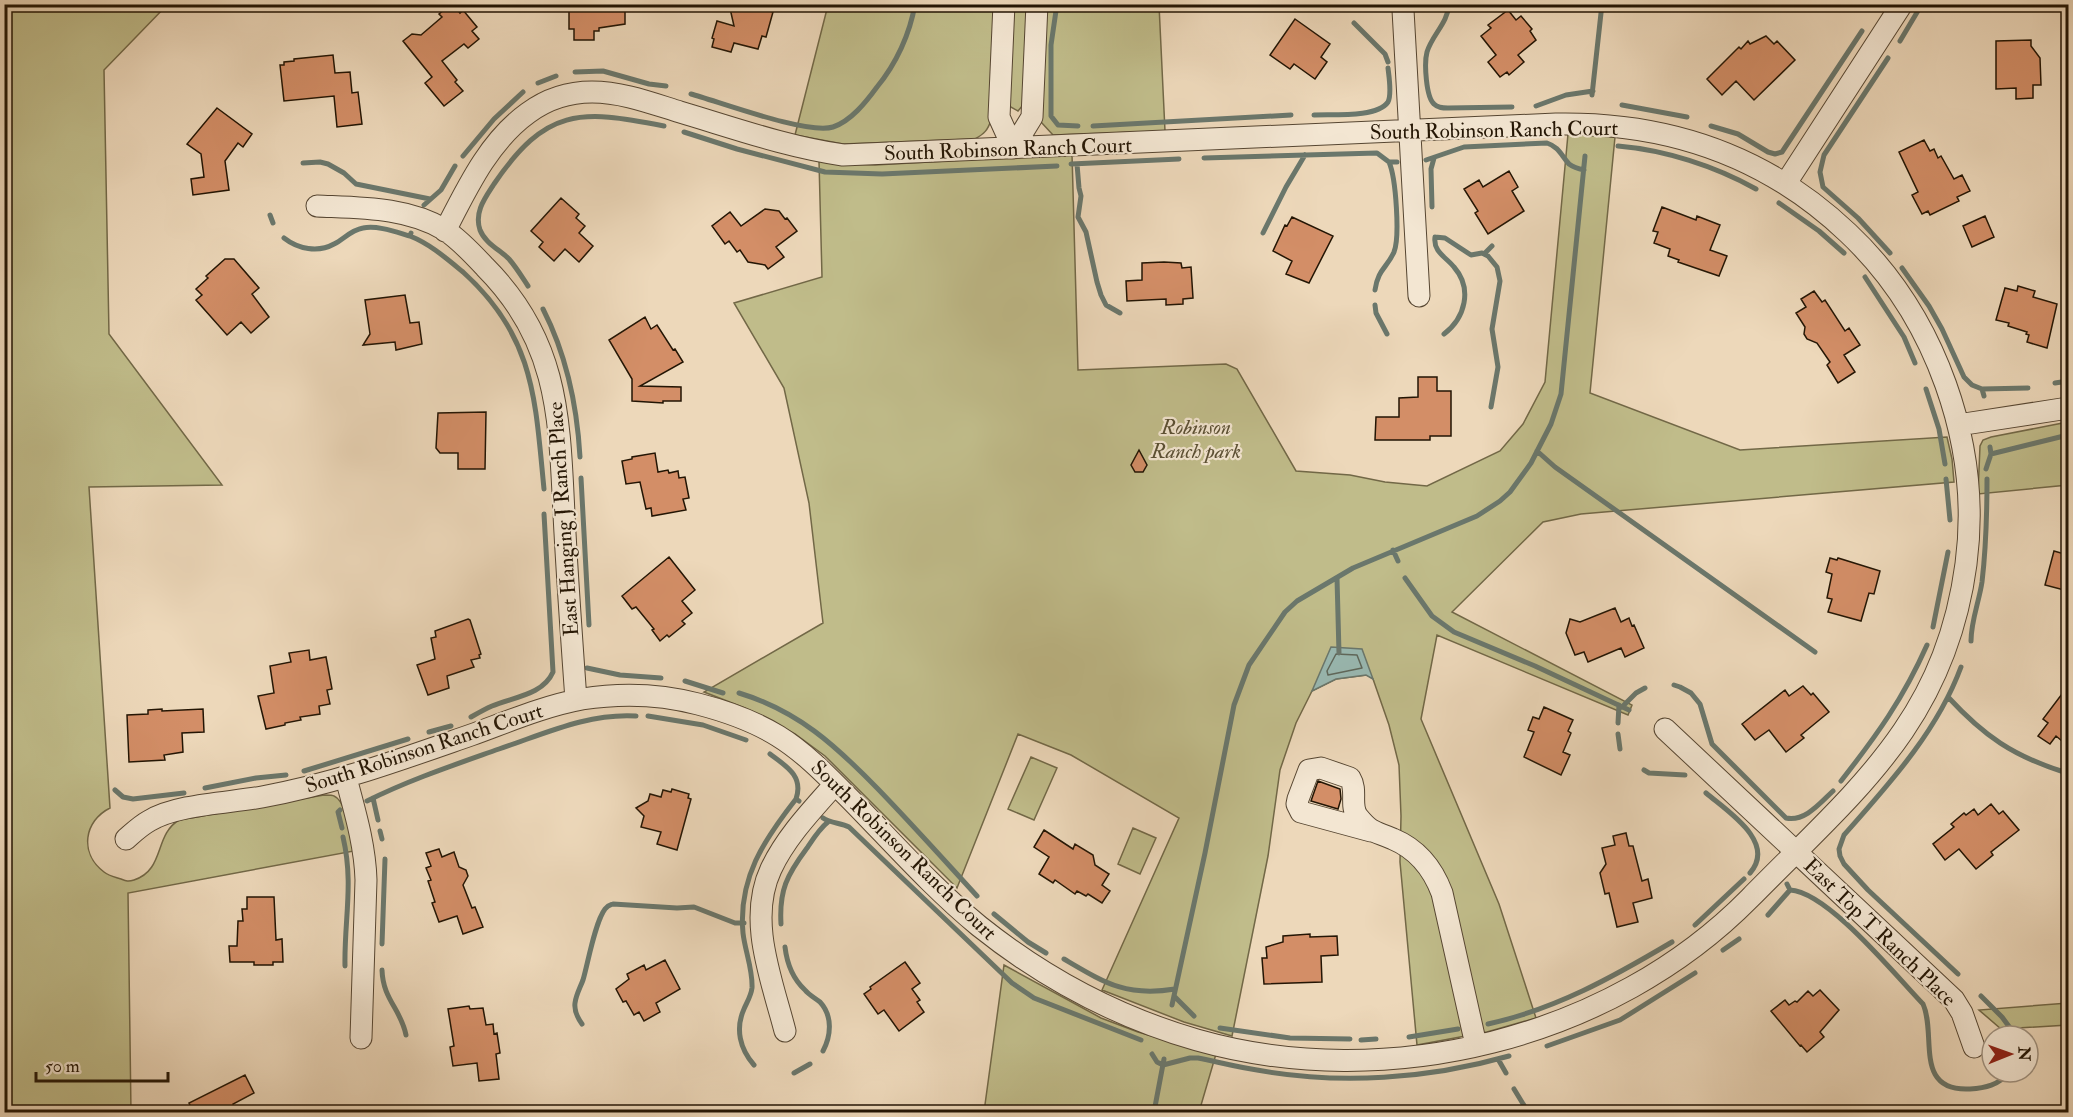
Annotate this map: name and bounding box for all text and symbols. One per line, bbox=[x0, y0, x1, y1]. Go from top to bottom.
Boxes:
street label: South Robinson Ranch Court bbox=[1370, 115, 1619, 146]
street label: South Robinson Ranch Court bbox=[883, 132, 1133, 167]
street label: East Hanging J Ranch Place bbox=[542, 400, 585, 637]
park label: Robinson Ranch park bbox=[1150, 414, 1241, 465]
street label: South Robinson Ranch Court bbox=[302, 697, 547, 800]
street label: South Robinson Ranch Court bbox=[805, 754, 1002, 946]
street label: East Top T Ranch Place bbox=[1798, 852, 1962, 1012]
north arrow bbox=[1980, 1024, 2040, 1084]
scale bar bbox=[36, 1045, 168, 1083]
text: N bbox=[2014, 1045, 2034, 1062]
text: 50 m bbox=[45, 1055, 80, 1078]

